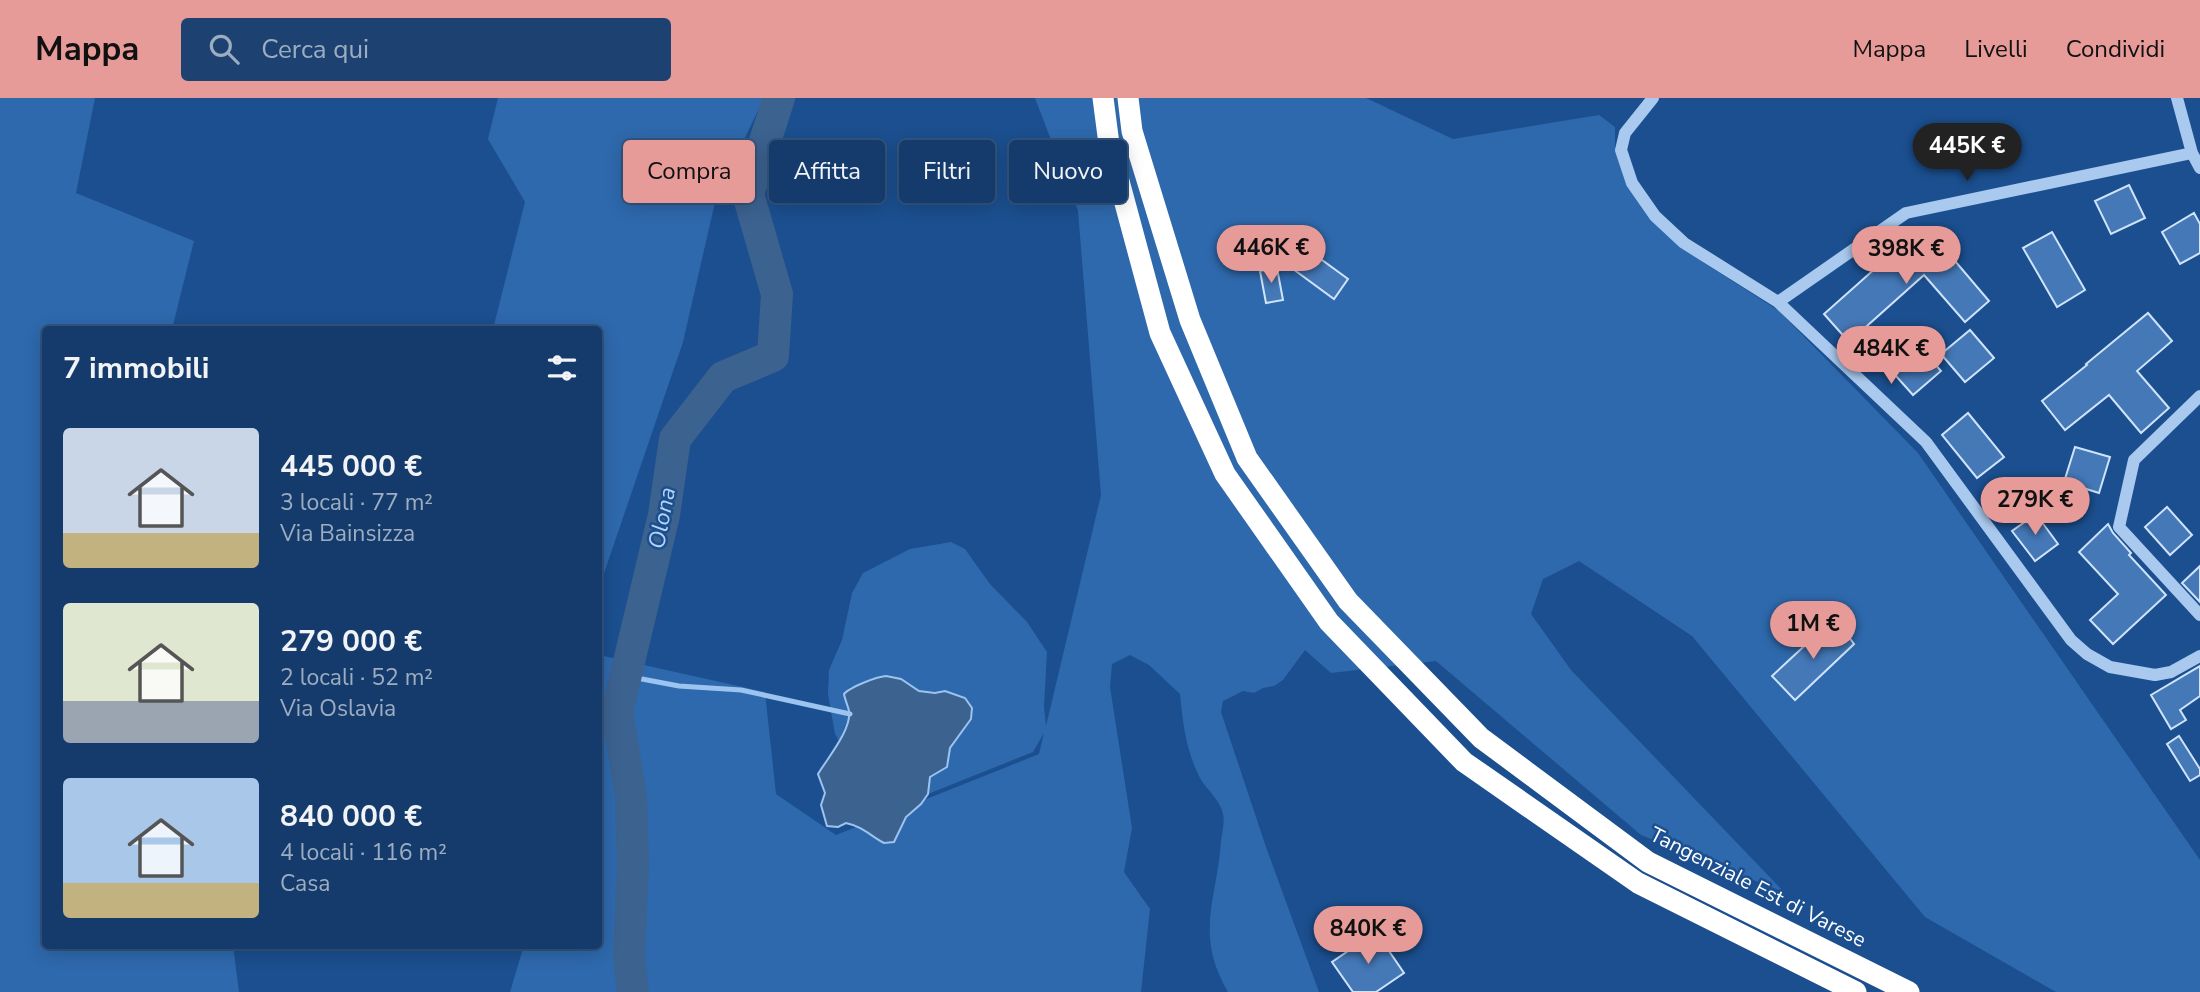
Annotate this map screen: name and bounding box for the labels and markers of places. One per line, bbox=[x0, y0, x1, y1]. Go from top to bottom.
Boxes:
pin: 445K € bbox=[1910, 123, 2024, 183]
pin: 446K € bbox=[1214, 226, 1328, 285]
pin: 398K € bbox=[1849, 226, 1963, 286]
pin: 484K € bbox=[1834, 327, 1948, 386]
pin: 279K € bbox=[1978, 478, 2092, 537]
pin: 1M € bbox=[1772, 602, 1854, 661]
pin: 840K € bbox=[1311, 906, 1425, 966]

